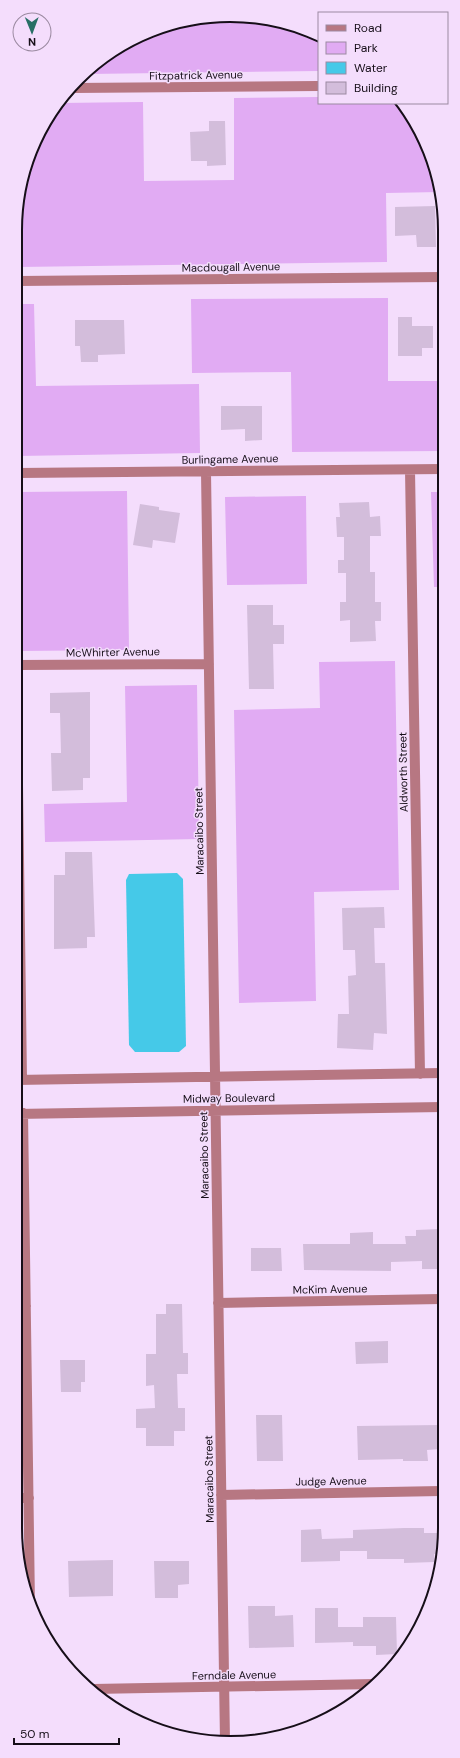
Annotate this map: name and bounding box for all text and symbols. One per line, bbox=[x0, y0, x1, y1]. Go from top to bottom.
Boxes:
north arrow bbox=[12, 12, 52, 52]
legend bbox=[318, 12, 448, 104]
text: Road bbox=[354, 20, 382, 36]
text: N bbox=[28, 35, 36, 49]
text: Park bbox=[354, 40, 378, 56]
text: Water bbox=[354, 60, 388, 76]
street label: Fitzpatrick Avenue bbox=[149, 67, 243, 83]
text: Building bbox=[354, 80, 398, 96]
street label: Macdougall Avenue bbox=[182, 259, 280, 275]
street label: Burlingame Avenue bbox=[181, 451, 279, 467]
street label: McWhirter Avenue bbox=[66, 644, 160, 660]
street label: Aldworth Street bbox=[395, 732, 411, 812]
street label: Maracaibo Street bbox=[191, 787, 207, 875]
street label: Midway Boulevard bbox=[183, 1090, 275, 1106]
street label: Maracaibo Street bbox=[196, 1111, 212, 1199]
street label: McKim Avenue bbox=[293, 1281, 367, 1297]
street label: Maracaibo Street bbox=[201, 1435, 217, 1523]
street label: Judge Avenue bbox=[295, 1473, 367, 1489]
street label: Ferndale Avenue bbox=[192, 1667, 276, 1683]
scale bar bbox=[14, 1720, 119, 1746]
text: 50 m bbox=[20, 1726, 49, 1742]

